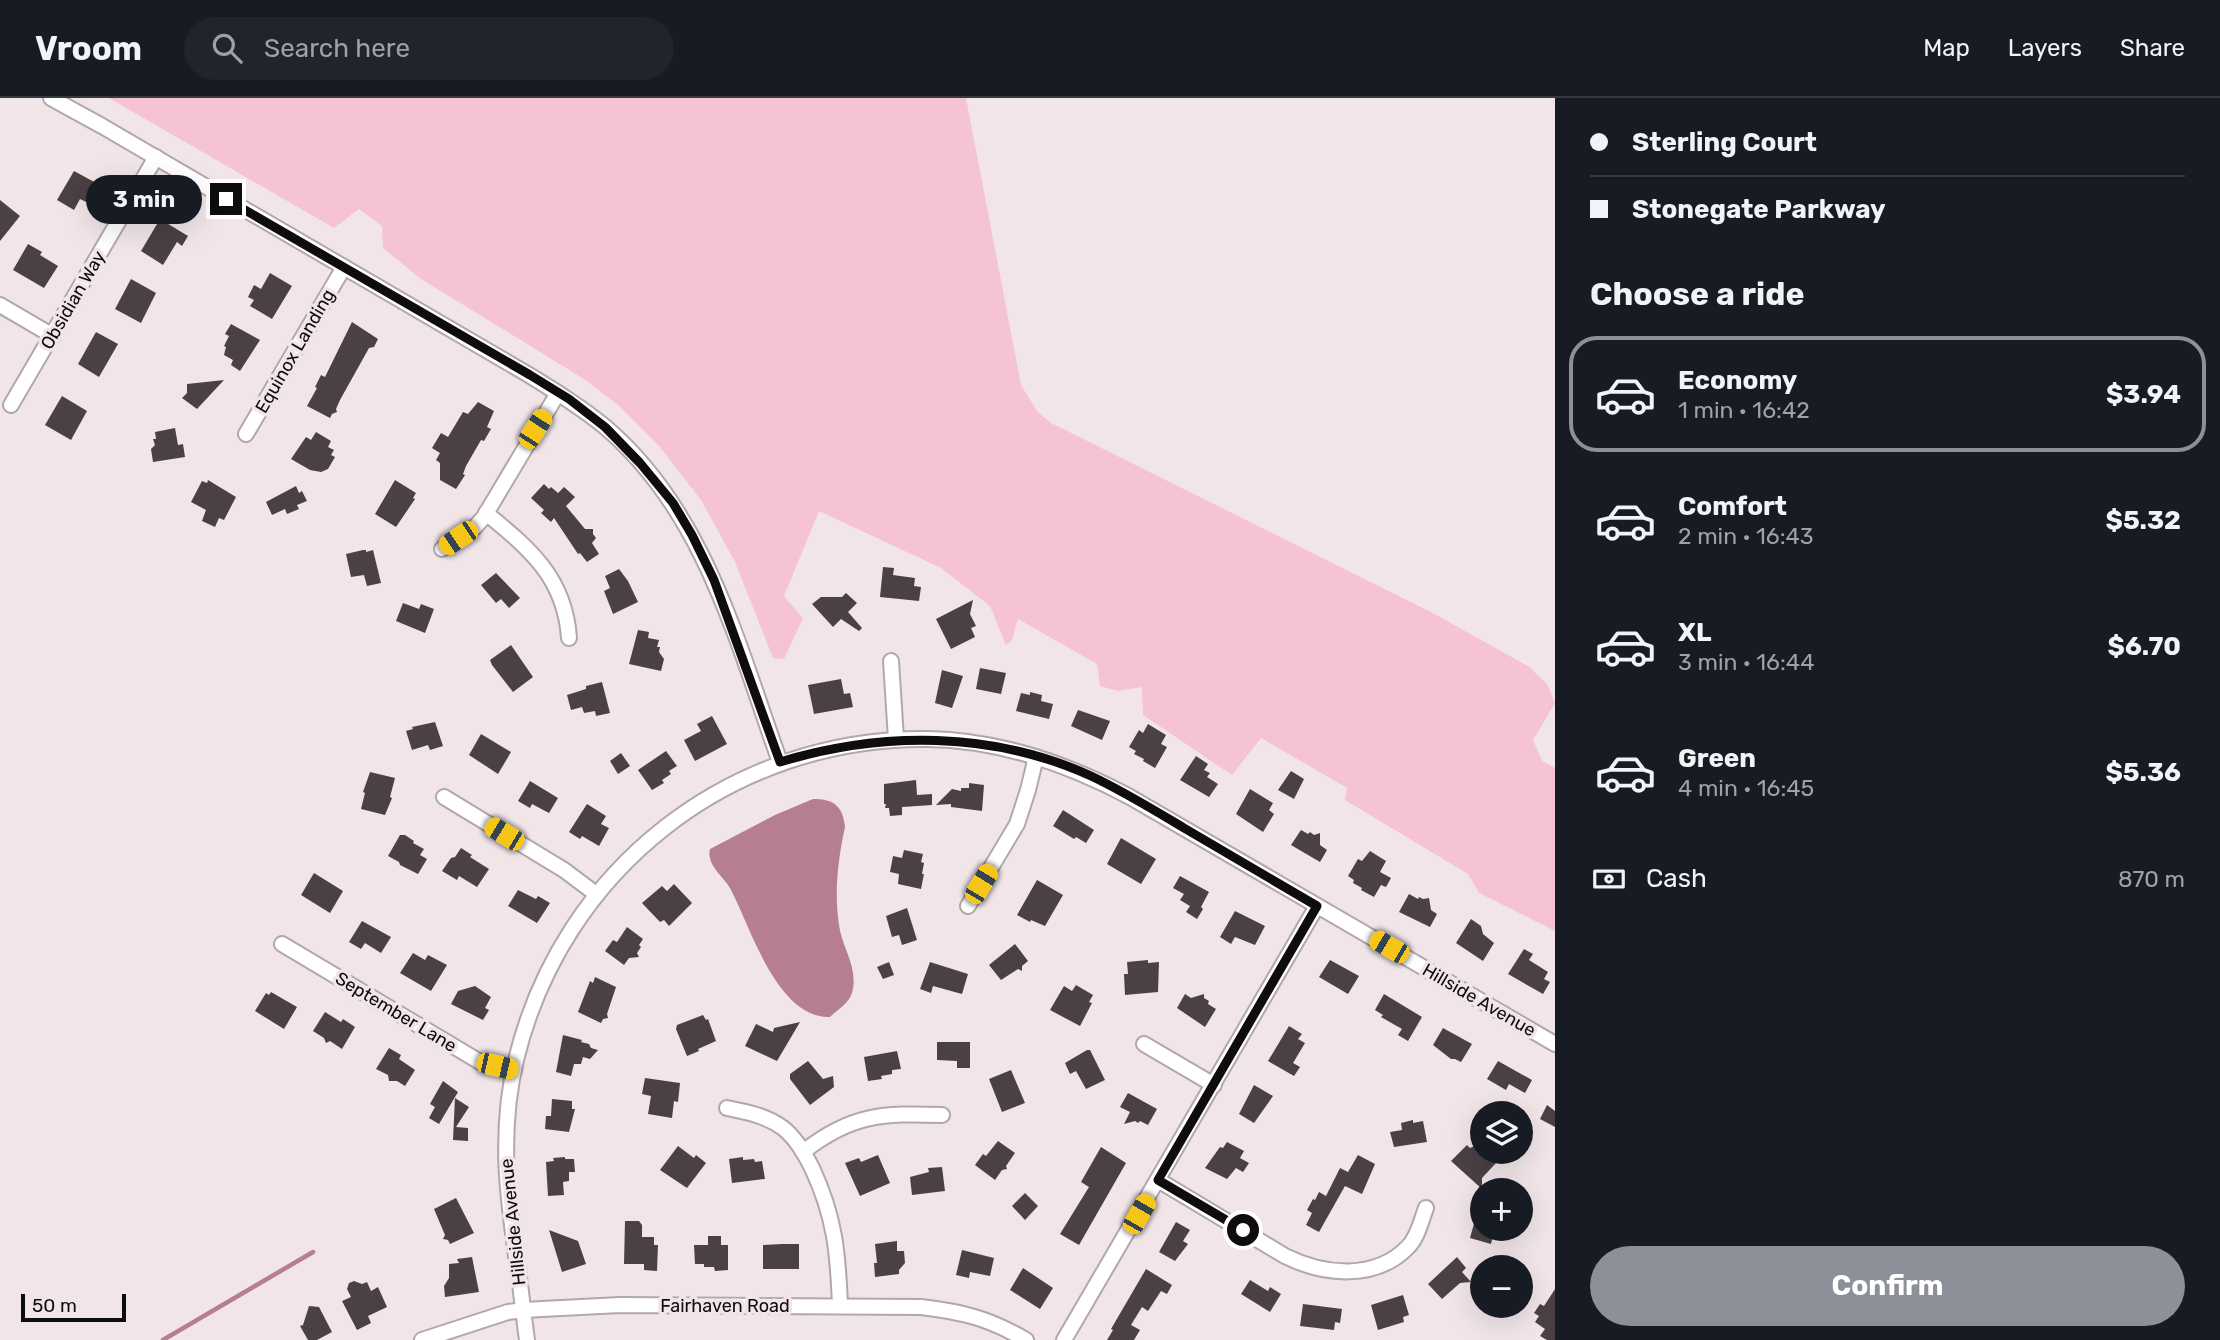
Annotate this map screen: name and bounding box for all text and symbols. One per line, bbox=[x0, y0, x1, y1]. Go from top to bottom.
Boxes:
search box bbox=[184, 17, 674, 80]
text: Vroom bbox=[35, 29, 142, 68]
icon: search bbox=[208, 29, 246, 67]
text: Search here bbox=[264, 33, 410, 64]
text: Map bbox=[1923, 34, 1970, 62]
text: Layers bbox=[2008, 34, 2082, 62]
text: Share bbox=[2120, 34, 2185, 62]
text: Sterling Court bbox=[1632, 127, 1817, 158]
callout: 3 min bbox=[86, 174, 202, 224]
route end bbox=[210, 183, 242, 215]
text: 3 min bbox=[113, 185, 175, 213]
text: Stonegate Parkway bbox=[1632, 194, 1886, 225]
street label: Obsidian Way bbox=[36, 247, 110, 353]
text: Choose a ride bbox=[1590, 275, 1804, 313]
street label: Equinox Landing bbox=[251, 285, 339, 417]
icon: car bbox=[1594, 363, 1657, 426]
text: Economy bbox=[1678, 365, 1797, 396]
text: $3.94 bbox=[2106, 379, 2181, 410]
text: 1 min · 16:42 bbox=[1678, 396, 1810, 424]
car bbox=[515, 406, 556, 452]
icon: car bbox=[1594, 489, 1657, 552]
text: Comfort bbox=[1678, 491, 1787, 522]
text: $5.32 bbox=[2106, 505, 2181, 536]
car bbox=[435, 518, 482, 558]
text: 2 min · 16:43 bbox=[1678, 522, 1814, 550]
icon: car bbox=[1594, 615, 1657, 678]
text: XL bbox=[1678, 617, 1711, 648]
text: $6.70 bbox=[2108, 631, 2181, 662]
text: 3 min · 16:44 bbox=[1678, 648, 1814, 676]
icon: car bbox=[1594, 741, 1657, 804]
text: Green bbox=[1678, 743, 1756, 774]
text: $5.36 bbox=[2105, 757, 2181, 788]
text: 4 min · 16:45 bbox=[1678, 774, 1814, 802]
car bbox=[481, 814, 528, 854]
icon: cash bbox=[1590, 860, 1628, 898]
car bbox=[962, 861, 1001, 907]
text: Cash bbox=[1646, 863, 1707, 894]
text: 870 m bbox=[2118, 865, 2185, 893]
car bbox=[1366, 927, 1413, 967]
street label: Hillside Avenue bbox=[1418, 959, 1540, 1041]
street label: September Lane bbox=[331, 967, 461, 1057]
car bbox=[475, 1051, 520, 1081]
map controls bbox=[1470, 1101, 1533, 1318]
button: layers bbox=[1470, 1101, 1533, 1164]
street label: Hillside Avenue bbox=[495, 1158, 531, 1286]
button: + bbox=[1470, 1178, 1533, 1241]
car bbox=[1120, 1191, 1159, 1237]
route start bbox=[1227, 1214, 1259, 1246]
button: Confirm bbox=[1590, 1246, 2185, 1326]
button: − bbox=[1470, 1255, 1533, 1318]
scale bar bbox=[21, 1291, 126, 1323]
text: 50 m bbox=[32, 1294, 77, 1317]
street label: Fairhaven Road bbox=[660, 1295, 790, 1317]

